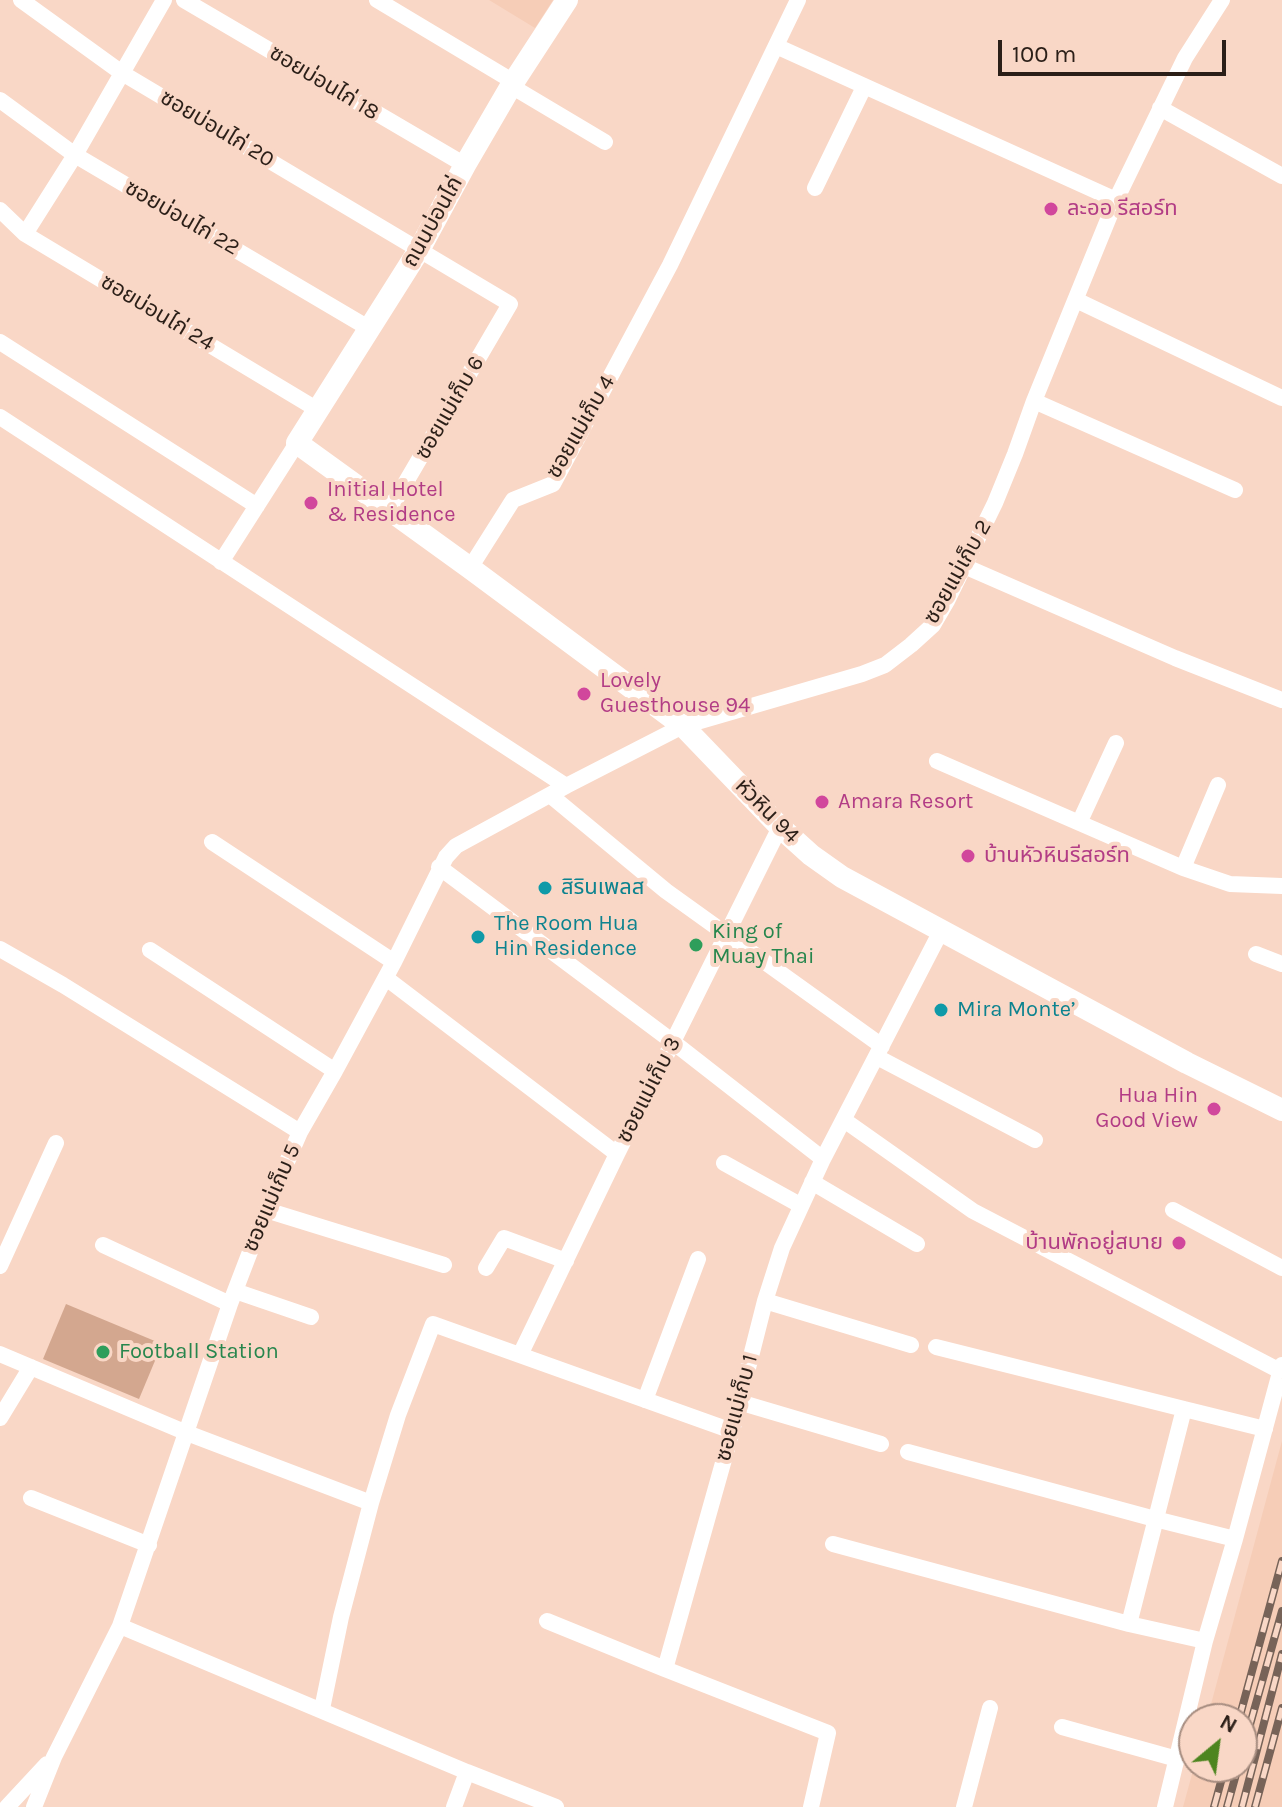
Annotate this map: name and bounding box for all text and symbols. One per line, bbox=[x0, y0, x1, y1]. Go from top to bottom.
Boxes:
scale bar bbox=[1002, 24, 1230, 74]
street label: ซอยบ่อนไก่ 18 bbox=[264, 40, 384, 126]
text: 100 m bbox=[1012, 40, 1077, 68]
street label: ซอยบ่อนไก่ 20 bbox=[155, 85, 279, 173]
street label: ถนนบ่อนไก่ bbox=[397, 172, 469, 272]
street label: ซอยบ่อนไก่ 22 bbox=[120, 175, 244, 261]
place label: ละออ รีสอร์ท bbox=[1067, 196, 1178, 222]
marker: ละออ รีสอร์ท bbox=[1042, 200, 1060, 218]
street label: ซอยบ่อนไก่ 24 bbox=[96, 269, 218, 357]
street label: ซอยแม่เก็บ 6 bbox=[410, 352, 490, 464]
street label: ซอยแม่เก็บ 4 bbox=[541, 371, 621, 483]
place label: Initial Hotel & Residence bbox=[327, 477, 455, 528]
marker: Initial Hotel & Residence bbox=[302, 494, 320, 512]
street label: ซอยแม่เก็บ 2 bbox=[919, 515, 997, 629]
place label: Lovely Guesthouse 94 bbox=[600, 668, 750, 720]
marker: Lovely Guesthouse 94 bbox=[575, 685, 593, 703]
street label: หัวหิน 94 bbox=[729, 773, 805, 849]
place label: Amara Resort bbox=[838, 789, 973, 815]
marker: Amara Resort bbox=[813, 793, 831, 811]
place label: บ้านหัวหินรีสอร์ท bbox=[984, 843, 1130, 869]
marker: บ้านหัวหินรีสอร์ท bbox=[959, 847, 977, 865]
place label: สิรินเพลส bbox=[561, 875, 644, 901]
marker: สิรินเพลส bbox=[536, 879, 554, 897]
place label: The Room Hua Hin Residence bbox=[494, 911, 638, 962]
place label: King of Muay Thai bbox=[712, 919, 814, 970]
marker: The Room Hua Hin Residence bbox=[469, 928, 487, 946]
marker: King of Muay Thai bbox=[687, 936, 705, 954]
place label: Mira Monte’ bbox=[957, 997, 1076, 1023]
marker: Mira Monte’ bbox=[932, 1001, 950, 1019]
street label: ซอยแม่เก็บ 3 bbox=[611, 1033, 687, 1147]
place label: Hua Hin Good View bbox=[1095, 1083, 1198, 1134]
marker: Hua Hin Good View bbox=[1205, 1100, 1223, 1118]
street label: ซอยแม่เก็บ 5 bbox=[237, 1140, 307, 1256]
place label: บ้านพักอยู่สบาย bbox=[1025, 1230, 1163, 1256]
marker: บ้านพักอยู่สบาย bbox=[1170, 1234, 1188, 1252]
place label: Football Station bbox=[119, 1339, 279, 1365]
marker: Football Station bbox=[94, 1343, 112, 1361]
street label: ซอยแม่เก็บ 1 bbox=[710, 1352, 764, 1464]
north arrow bbox=[1178, 1703, 1258, 1783]
text: N bbox=[1215, 1709, 1242, 1739]

